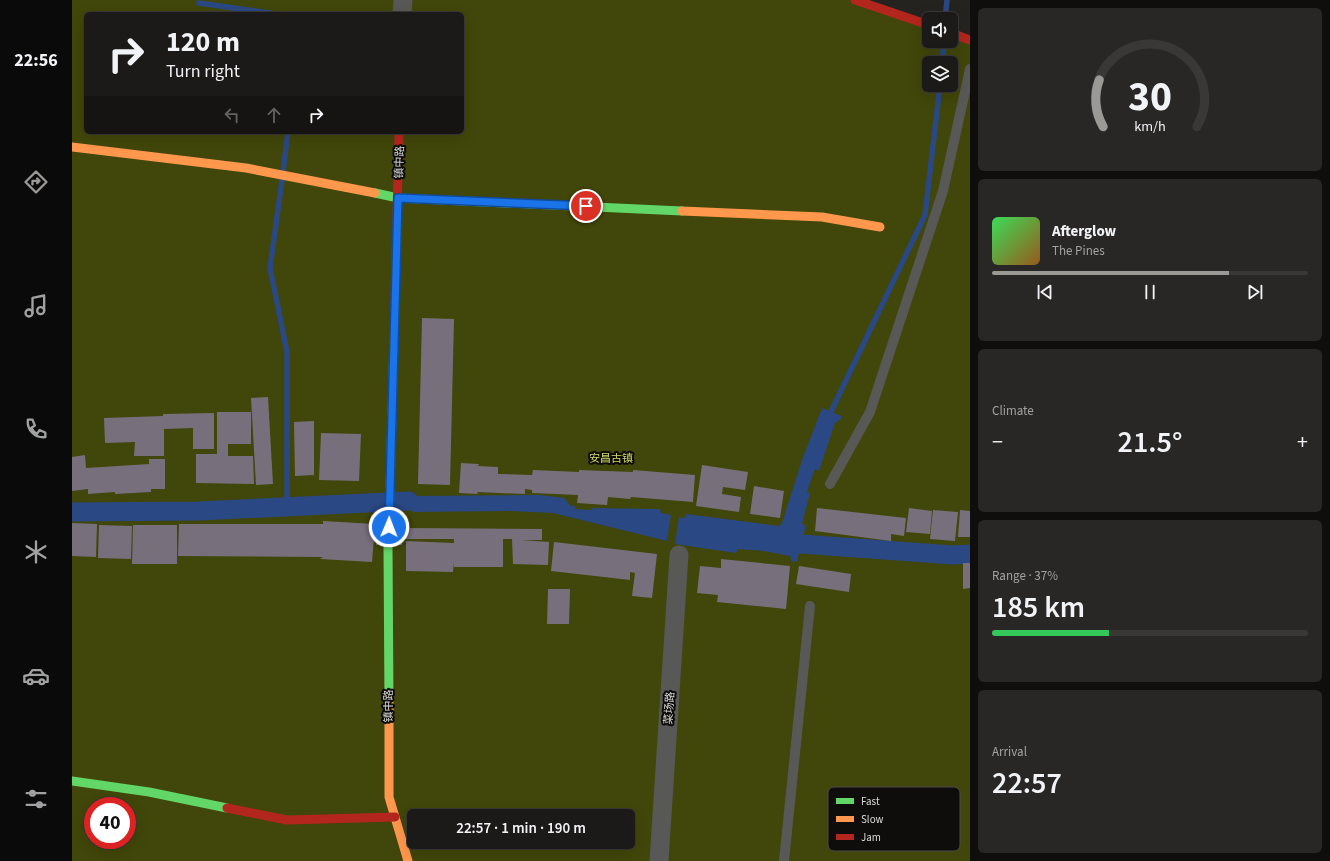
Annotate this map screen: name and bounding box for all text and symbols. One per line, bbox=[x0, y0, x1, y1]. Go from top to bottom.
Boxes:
map controls bbox=[922, 12, 958, 92]
button: sound bbox=[922, 12, 958, 48]
text: 120 m bbox=[166, 22, 240, 62]
icon: right bbox=[100, 28, 152, 80]
text: 22:56 bbox=[14, 48, 58, 73]
button: layers bbox=[922, 56, 958, 92]
text: Turn right bbox=[166, 59, 240, 84]
text: 30 bbox=[1128, 67, 1172, 127]
icon: left bbox=[221, 104, 243, 126]
icon: ahead bbox=[263, 104, 285, 126]
icon: right bbox=[305, 104, 327, 126]
text: km/h bbox=[1134, 116, 1166, 137]
street label: 镇中路 bbox=[391, 145, 408, 179]
icon: directions bbox=[22, 168, 50, 196]
pin bbox=[569, 189, 603, 223]
icon: arrive bbox=[575, 195, 597, 217]
text: Afterglow bbox=[1052, 221, 1116, 242]
text: The Pines bbox=[1052, 242, 1105, 260]
icon: previous bbox=[1034, 281, 1056, 303]
icon: pause bbox=[1139, 281, 1161, 303]
icon: next bbox=[1244, 281, 1266, 303]
icon: music bbox=[22, 292, 50, 320]
text: Climate bbox=[992, 402, 1034, 420]
icon: phone bbox=[22, 415, 50, 443]
text: 21.5° bbox=[1118, 421, 1182, 464]
text: − bbox=[992, 426, 1003, 458]
text: + bbox=[1297, 426, 1308, 458]
park label: 安昌古镇 bbox=[589, 451, 633, 466]
position arrow bbox=[368, 506, 410, 548]
icon: climate bbox=[22, 538, 50, 566]
text: Range · 37% bbox=[992, 567, 1058, 585]
text: 185 km bbox=[992, 586, 1085, 629]
icon: car bbox=[22, 662, 50, 690]
street label: 镇中路 bbox=[381, 690, 396, 723]
street label: 菜场路 bbox=[661, 691, 678, 725]
text: Arrival bbox=[992, 743, 1027, 761]
text: 22:57 bbox=[992, 762, 1062, 805]
icon: filters bbox=[22, 785, 50, 813]
legend bbox=[828, 787, 960, 851]
text: Fast bbox=[861, 794, 880, 809]
speed limit sign: 40 bbox=[84, 797, 136, 849]
text: Slow bbox=[861, 812, 884, 827]
text: 22:57 · 1 min · 190 m bbox=[456, 818, 586, 839]
text: Jam bbox=[861, 830, 881, 845]

